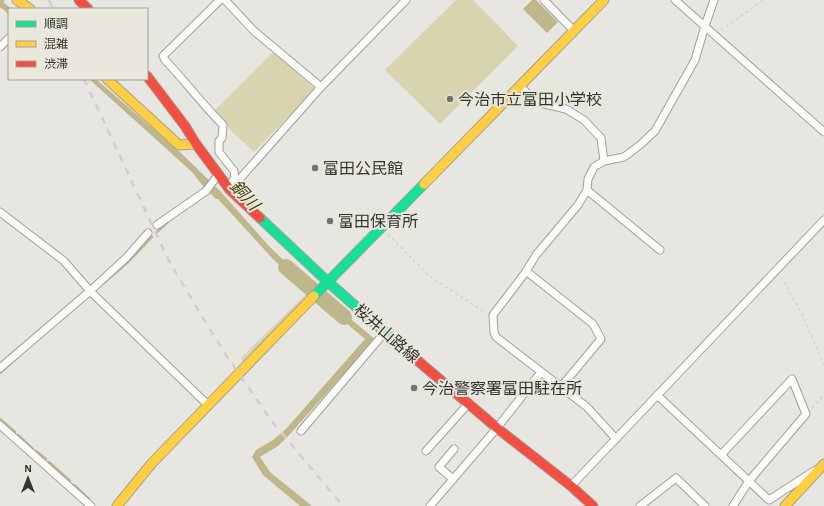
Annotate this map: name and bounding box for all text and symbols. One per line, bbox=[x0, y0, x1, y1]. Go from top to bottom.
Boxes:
legend bbox=[8, 8, 148, 80]
text: 順調 bbox=[44, 18, 68, 30]
text: 混雑 bbox=[44, 37, 68, 50]
text: 渋滞 bbox=[44, 58, 68, 70]
place label: 今治市立富田小学校 bbox=[458, 91, 602, 108]
marker: 今治市立富田小学校 bbox=[445, 94, 455, 104]
place label: 富田公民館 bbox=[323, 160, 403, 177]
marker: 富田公民館 bbox=[310, 163, 320, 173]
water label: 銅川 bbox=[227, 176, 265, 215]
place label: 富田保育所 bbox=[338, 213, 418, 230]
marker: 富田保育所 bbox=[325, 216, 335, 226]
street label: 桜井山路線 bbox=[351, 301, 422, 366]
place label: 今治警察署富田駐在所 bbox=[422, 380, 582, 397]
marker: 今治警察署富田駐在所 bbox=[409, 383, 419, 393]
north arrow bbox=[8, 458, 48, 498]
text: N bbox=[24, 463, 32, 474]

